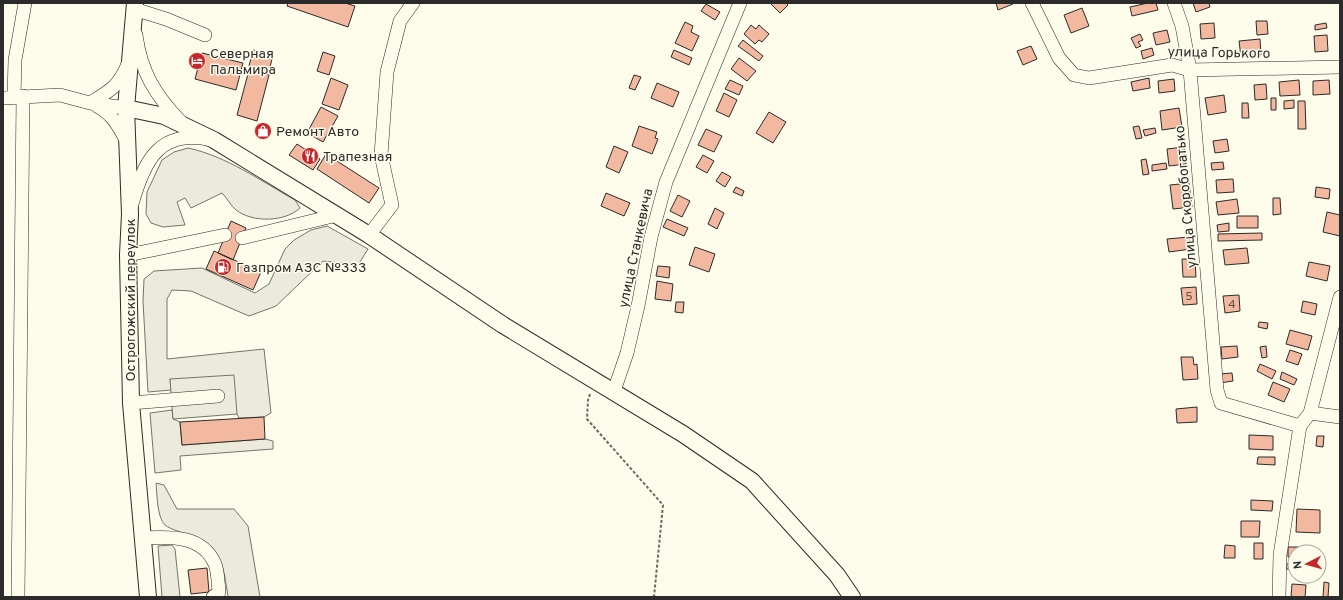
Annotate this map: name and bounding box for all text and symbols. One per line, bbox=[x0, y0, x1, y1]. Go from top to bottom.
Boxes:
street label: улица Горького bbox=[1167, 44, 1271, 63]
place label: Северная Пальмира bbox=[210, 46, 276, 79]
hotel icon: Северная Пальмира bbox=[187, 51, 207, 71]
shop icon: Ремонт Авто bbox=[253, 121, 273, 141]
place label: Ремонт Авто bbox=[276, 124, 359, 141]
street label: улица Скоробогатько bbox=[1172, 125, 1201, 269]
restaurant icon: Трапезная bbox=[300, 146, 320, 166]
place label: Трапезная bbox=[323, 149, 392, 166]
street label: улица Станкевича bbox=[615, 187, 657, 310]
street label: Острогожский переулок bbox=[123, 218, 140, 382]
fuel station icon: Газпром АЗС №333 bbox=[213, 257, 233, 277]
place label: Газпром АЗС №333 bbox=[236, 260, 366, 277]
house number: 5 bbox=[1185, 289, 1193, 305]
house number: 4 bbox=[1228, 297, 1236, 313]
north arrow bbox=[1287, 544, 1327, 584]
text: N bbox=[1291, 560, 1305, 570]

